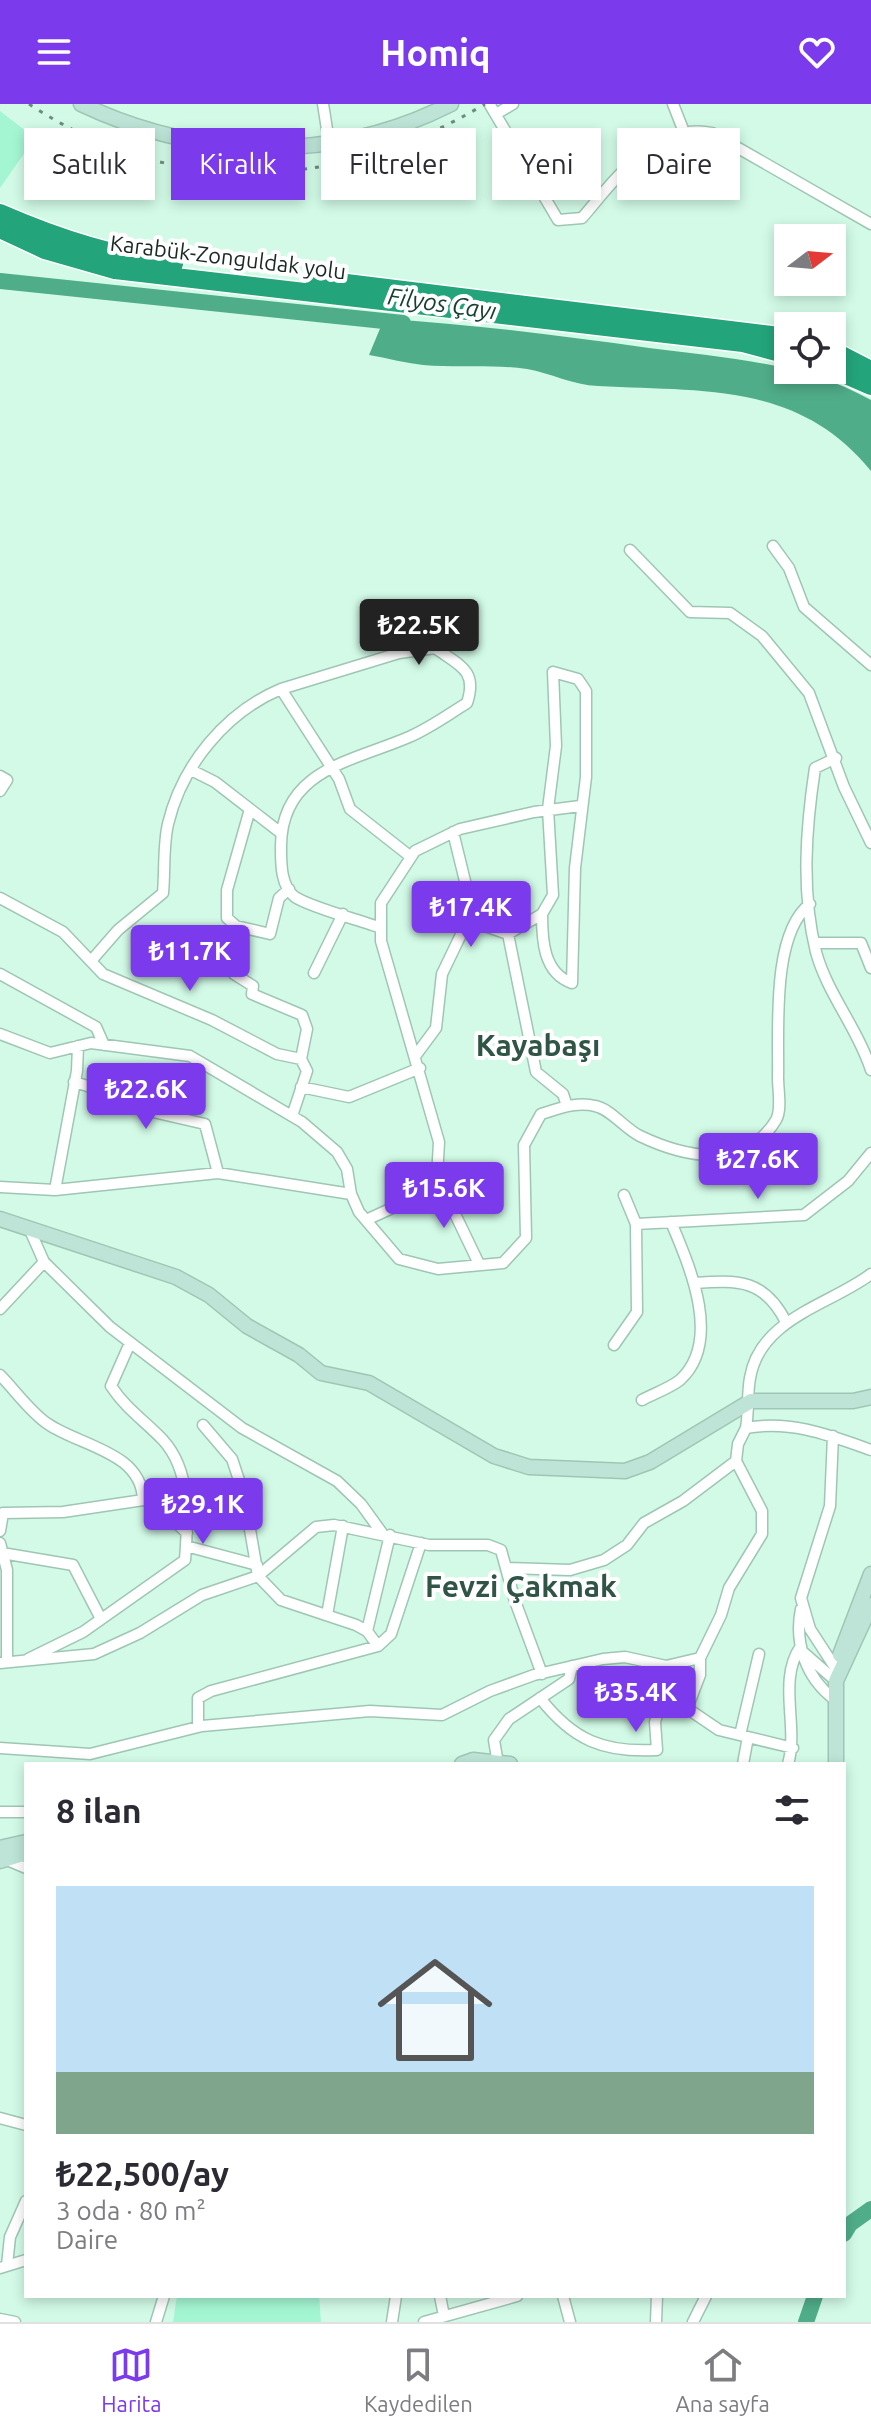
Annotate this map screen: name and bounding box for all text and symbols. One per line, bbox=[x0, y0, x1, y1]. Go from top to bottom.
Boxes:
icon: menu bbox=[32, 30, 76, 74]
icon: heart bbox=[795, 30, 839, 74]
text: Homiq bbox=[380, 32, 491, 73]
chip: Satılık bbox=[24, 128, 155, 200]
chip: Kiralık bbox=[171, 128, 305, 200]
chip: Filtreler bbox=[321, 128, 476, 200]
chip: Yeni bbox=[492, 128, 601, 200]
chip: Daire bbox=[617, 128, 740, 200]
north arrow bbox=[774, 224, 846, 296]
map controls bbox=[774, 224, 846, 384]
street label: Karabük-Zonguldak yolu bbox=[109, 230, 347, 283]
water label: Filyos Çayı bbox=[386, 283, 498, 324]
button: locate bbox=[774, 312, 846, 384]
pin: ₺22.5K bbox=[354, 599, 484, 667]
text: ₺22.5K bbox=[378, 610, 460, 639]
pin: ₺17.4K bbox=[406, 881, 536, 949]
text: ₺17.4K bbox=[430, 892, 512, 921]
pin: ₺11.7K bbox=[125, 925, 255, 993]
text: ₺11.7K bbox=[149, 936, 231, 965]
district label: Kayabaşı bbox=[476, 1028, 600, 1062]
pin: ₺22.6K bbox=[81, 1063, 211, 1131]
text: ₺22.6K bbox=[105, 1074, 187, 1103]
pin: ₺27.6K bbox=[693, 1133, 823, 1201]
text: ₺27.6K bbox=[717, 1144, 799, 1173]
pin: ₺15.6K bbox=[379, 1162, 509, 1230]
text: ₺15.6K bbox=[403, 1173, 485, 1202]
pin: ₺29.1K bbox=[138, 1478, 268, 1546]
text: ₺29.1K bbox=[162, 1489, 244, 1518]
district label: Fevzi Çakmak bbox=[425, 1569, 617, 1603]
pin: ₺35.4K bbox=[571, 1666, 701, 1734]
text: ₺35.4K bbox=[595, 1677, 677, 1706]
icon: filters bbox=[770, 1788, 814, 1832]
text: 8 ilan bbox=[56, 1791, 142, 1829]
icon: home bbox=[363, 1938, 507, 2082]
text: ₺22,500/ay bbox=[56, 2154, 229, 2192]
text: 3 oda · 80 m² bbox=[56, 2196, 206, 2225]
text: Daire bbox=[56, 2225, 118, 2254]
tab: Harita bbox=[101, 2343, 161, 2416]
tab: Kaydedilen bbox=[364, 2343, 473, 2416]
tab: Ana sayfa bbox=[675, 2343, 770, 2416]

